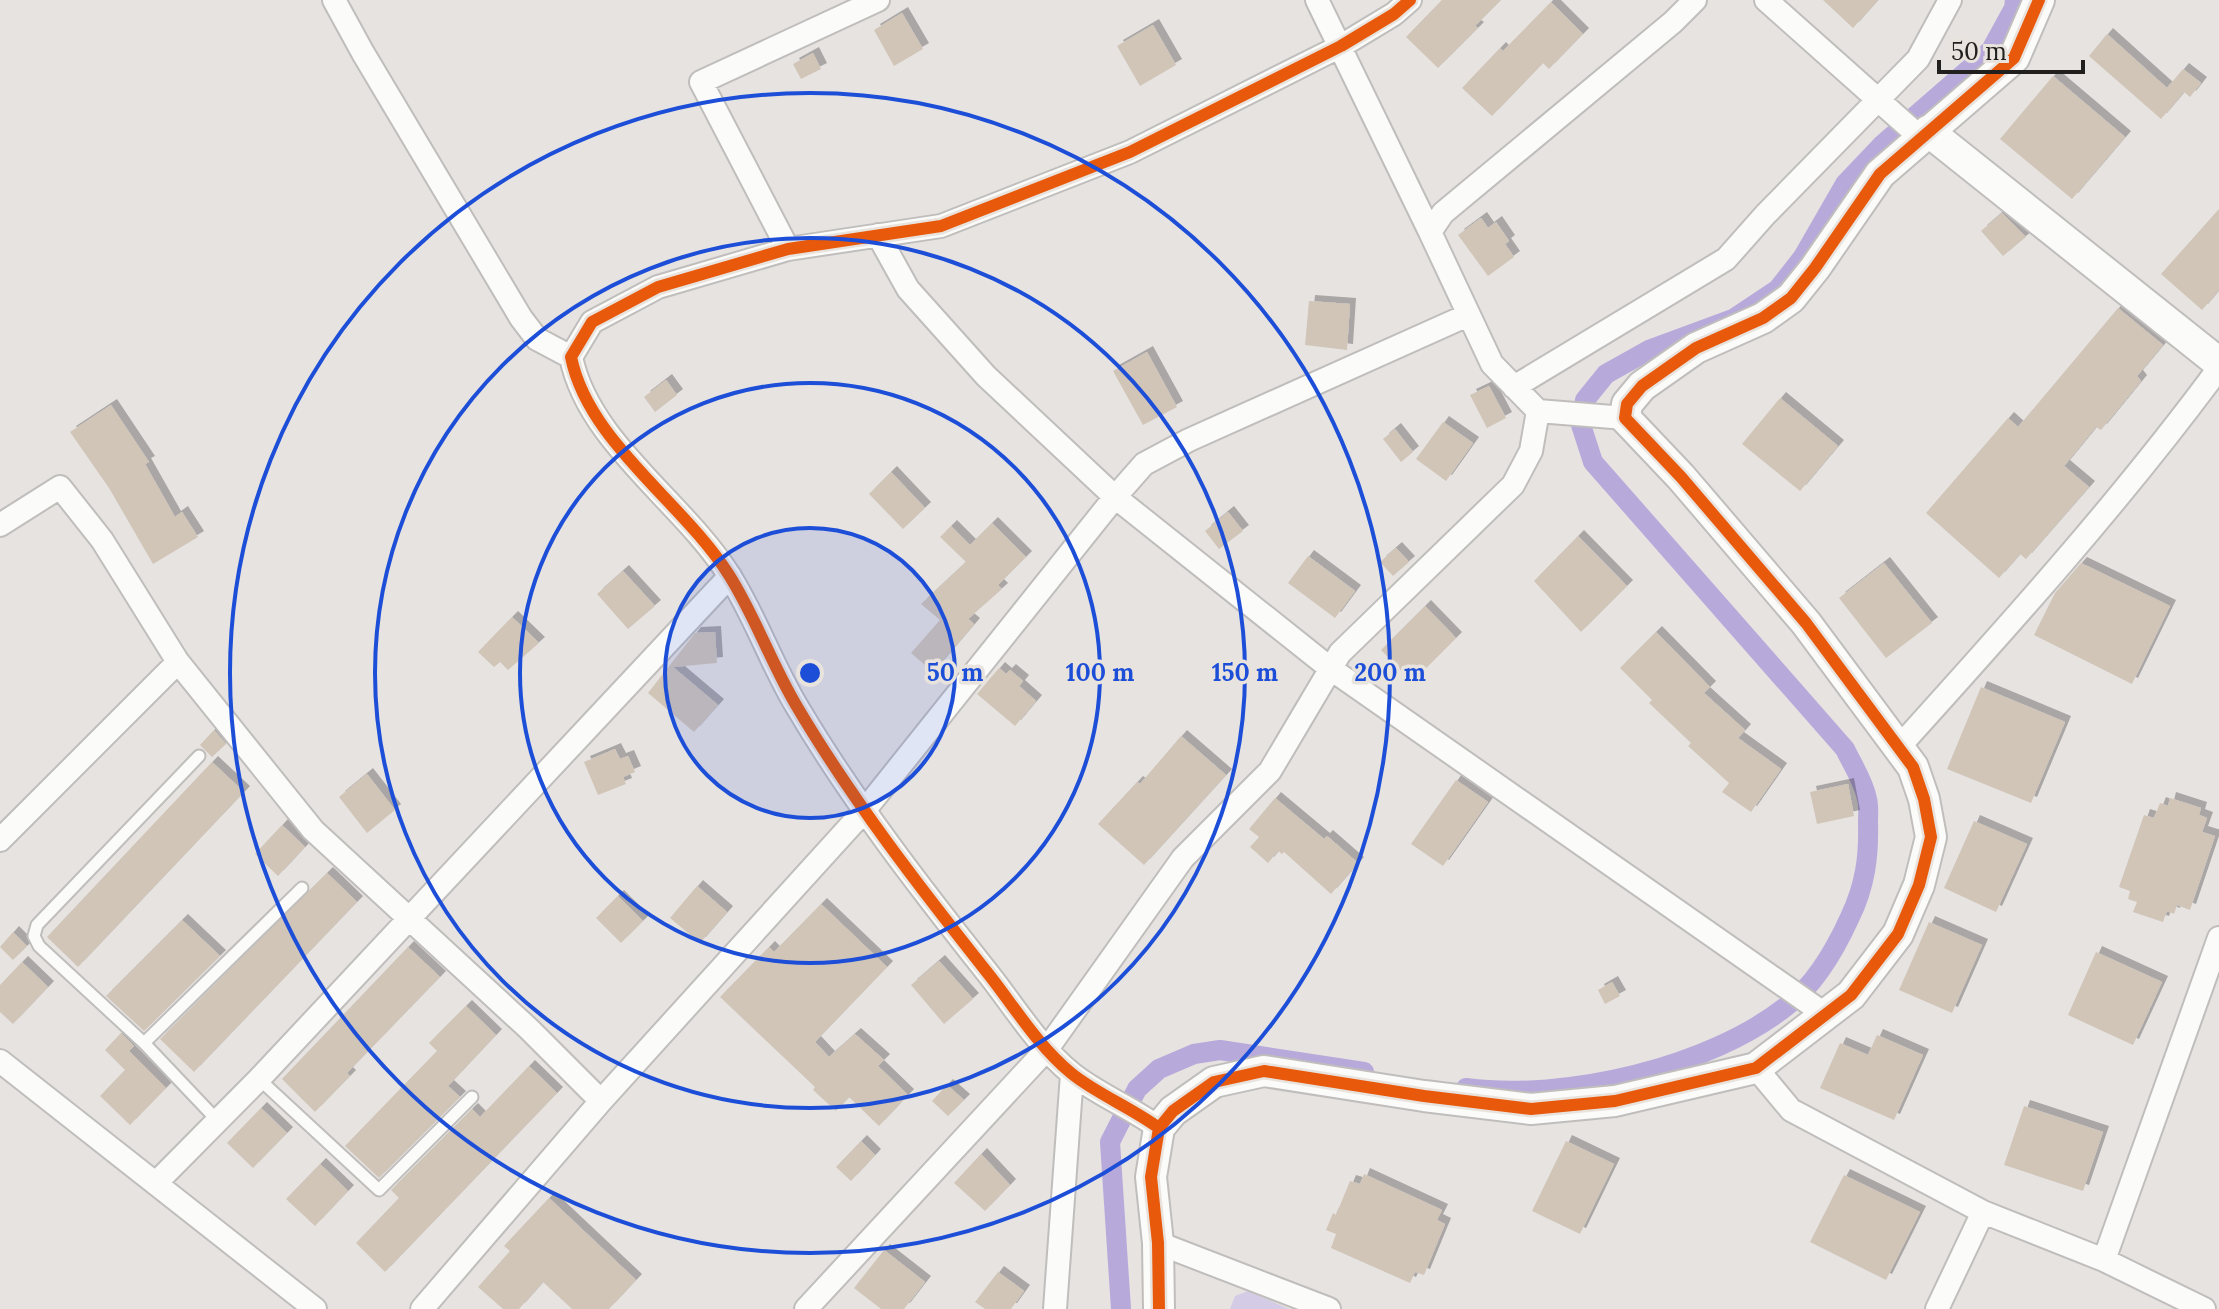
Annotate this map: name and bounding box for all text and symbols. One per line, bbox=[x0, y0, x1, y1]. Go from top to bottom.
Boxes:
scale bar bbox=[1939, 24, 2083, 74]
text: 50 m bbox=[1951, 36, 2007, 67]
text: 50 m bbox=[927, 657, 983, 688]
text: 100 m bbox=[1066, 657, 1134, 688]
text: 150 m bbox=[1212, 657, 1278, 688]
text: 200 m bbox=[1354, 657, 1426, 688]
centre of rings bbox=[796, 659, 824, 687]

